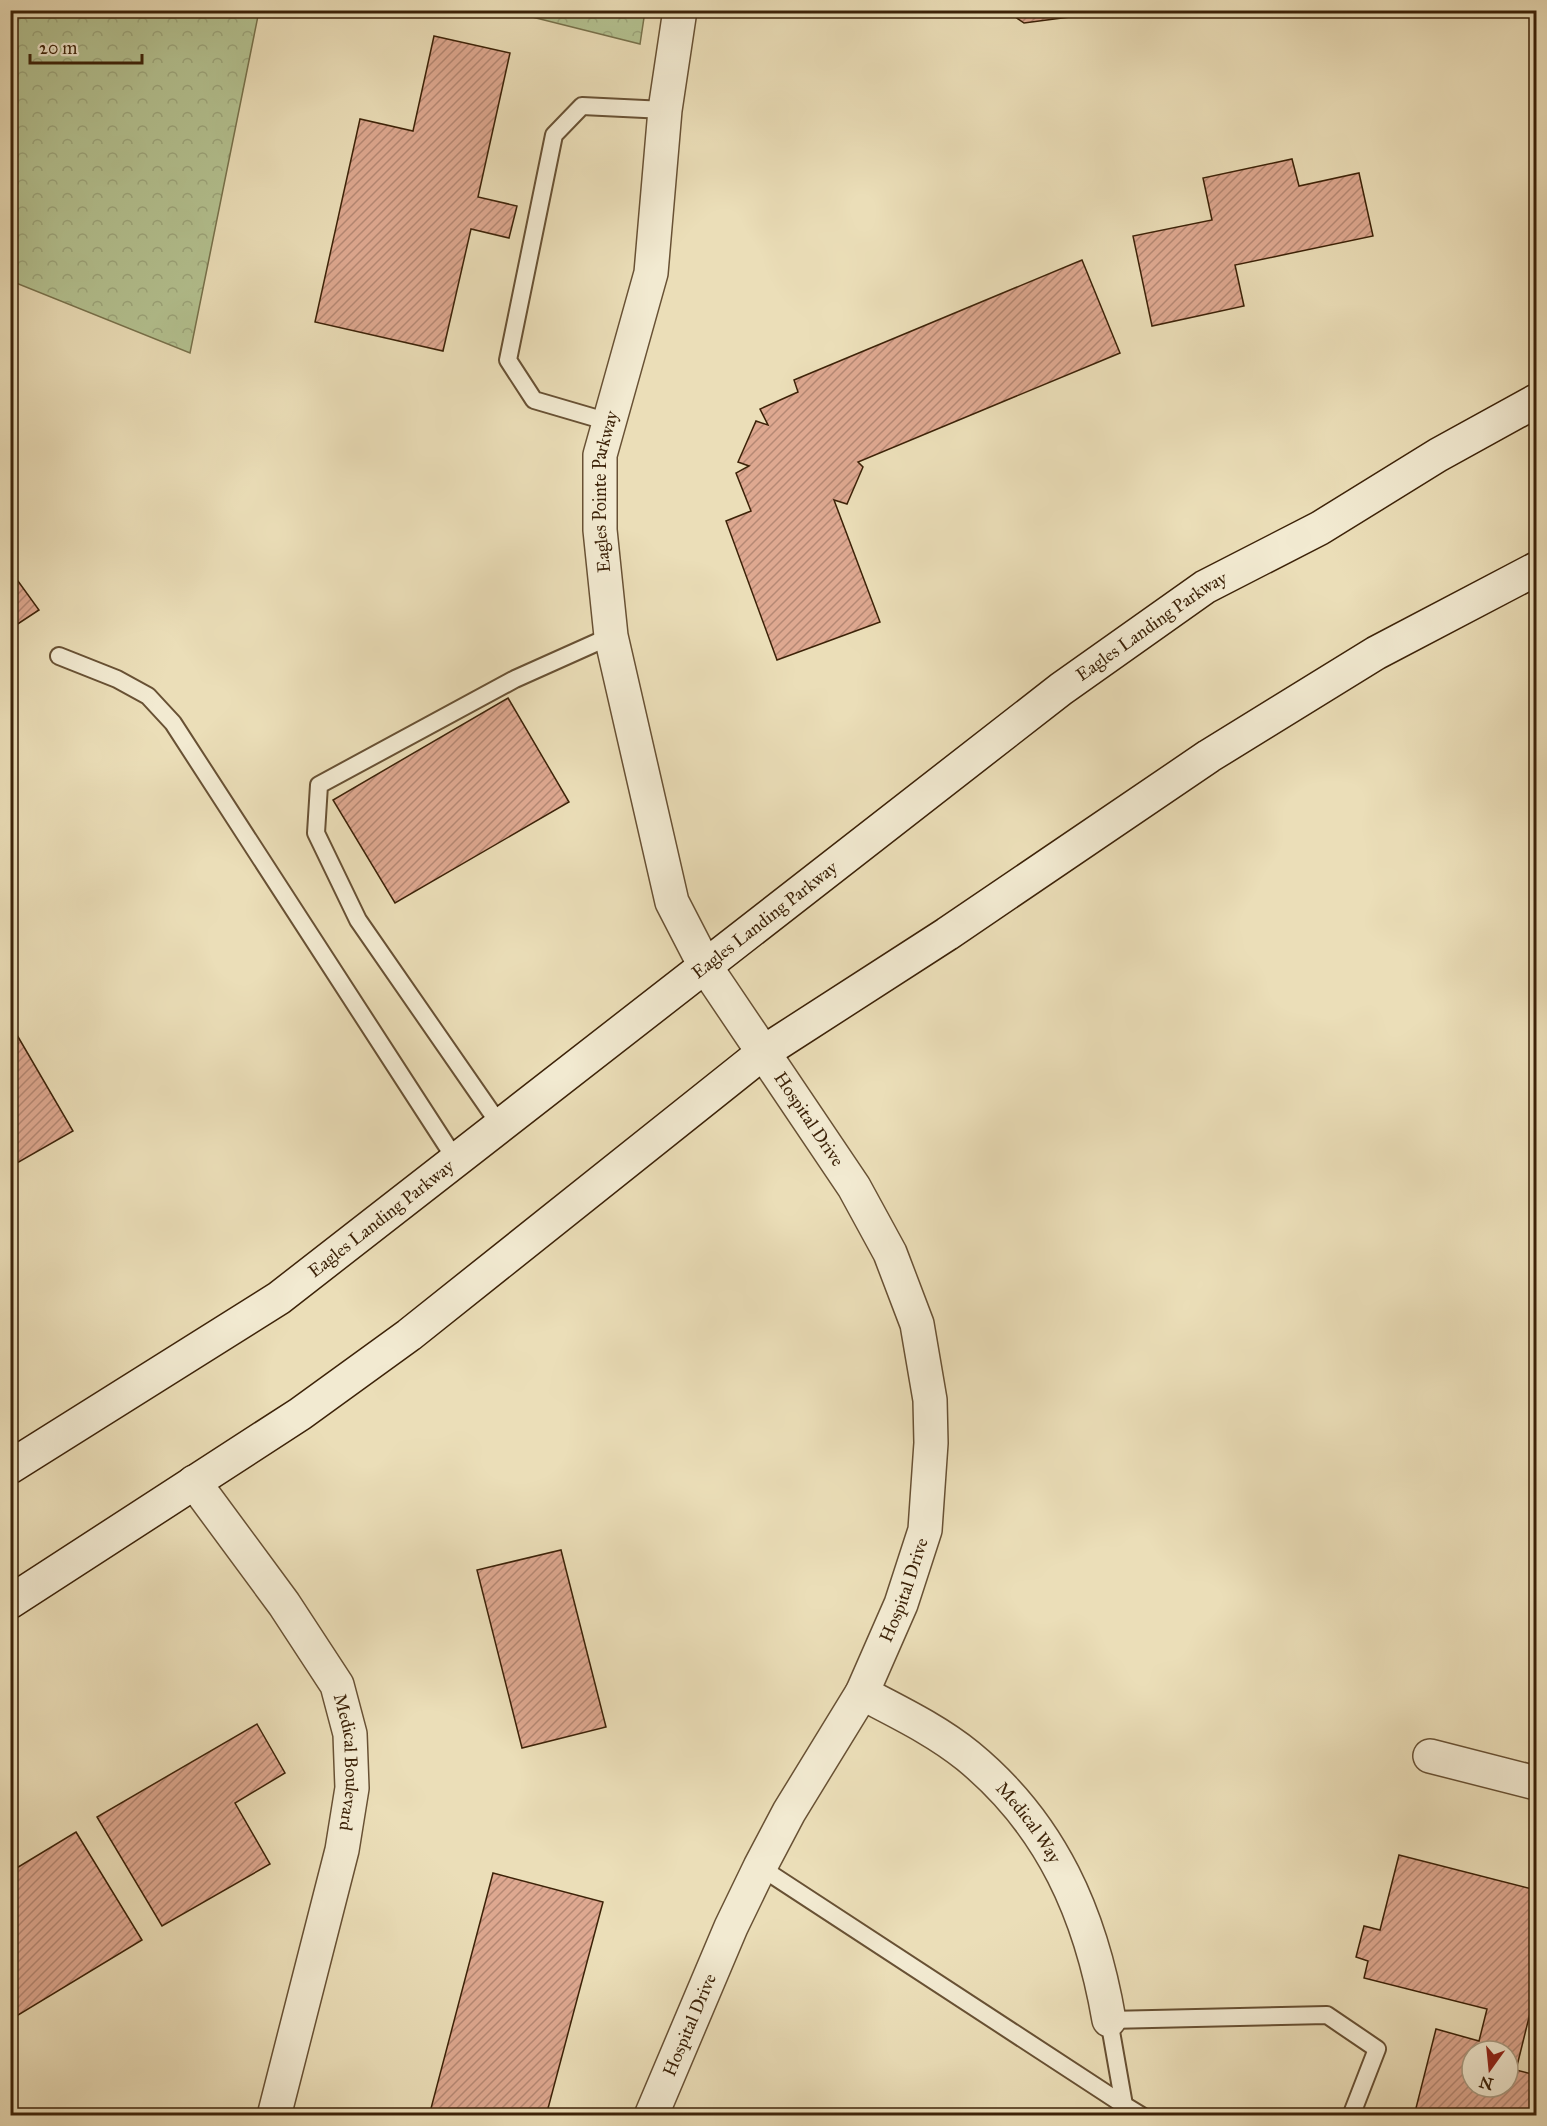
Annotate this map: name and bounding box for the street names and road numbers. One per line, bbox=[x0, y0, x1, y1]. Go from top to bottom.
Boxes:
street label: Eagles Pointe Parkway bbox=[589, 408, 623, 574]
street label: Eagles Landing Parkway bbox=[1072, 566, 1231, 686]
street label: Eagles Landing Parkway bbox=[687, 856, 842, 983]
street label: Hospital Drive bbox=[769, 1068, 849, 1170]
street label: Eagles Landing Parkway bbox=[304, 1155, 459, 1282]
street label: Hospital Drive bbox=[875, 1535, 933, 1646]
street label: Medical Boulevard bbox=[329, 1691, 363, 1832]
street label: Medical Way bbox=[991, 1777, 1066, 1867]
street label: Hospital Drive bbox=[658, 1970, 721, 2079]

